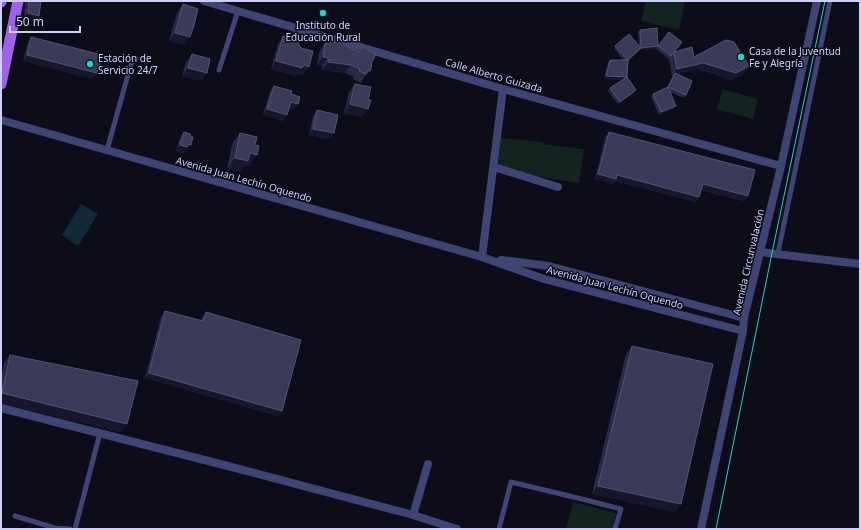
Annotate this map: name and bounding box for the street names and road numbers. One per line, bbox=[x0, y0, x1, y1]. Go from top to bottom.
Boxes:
street label: Calle Alberto Guizada bbox=[444, 54, 544, 96]
street label: Avenida Juan Lechín Oquendo bbox=[174, 153, 314, 205]
street label: Avenida Circunvalación bbox=[729, 207, 767, 317]
street label: Avenida Juan Lechín Oquendo bbox=[545, 262, 685, 312]

